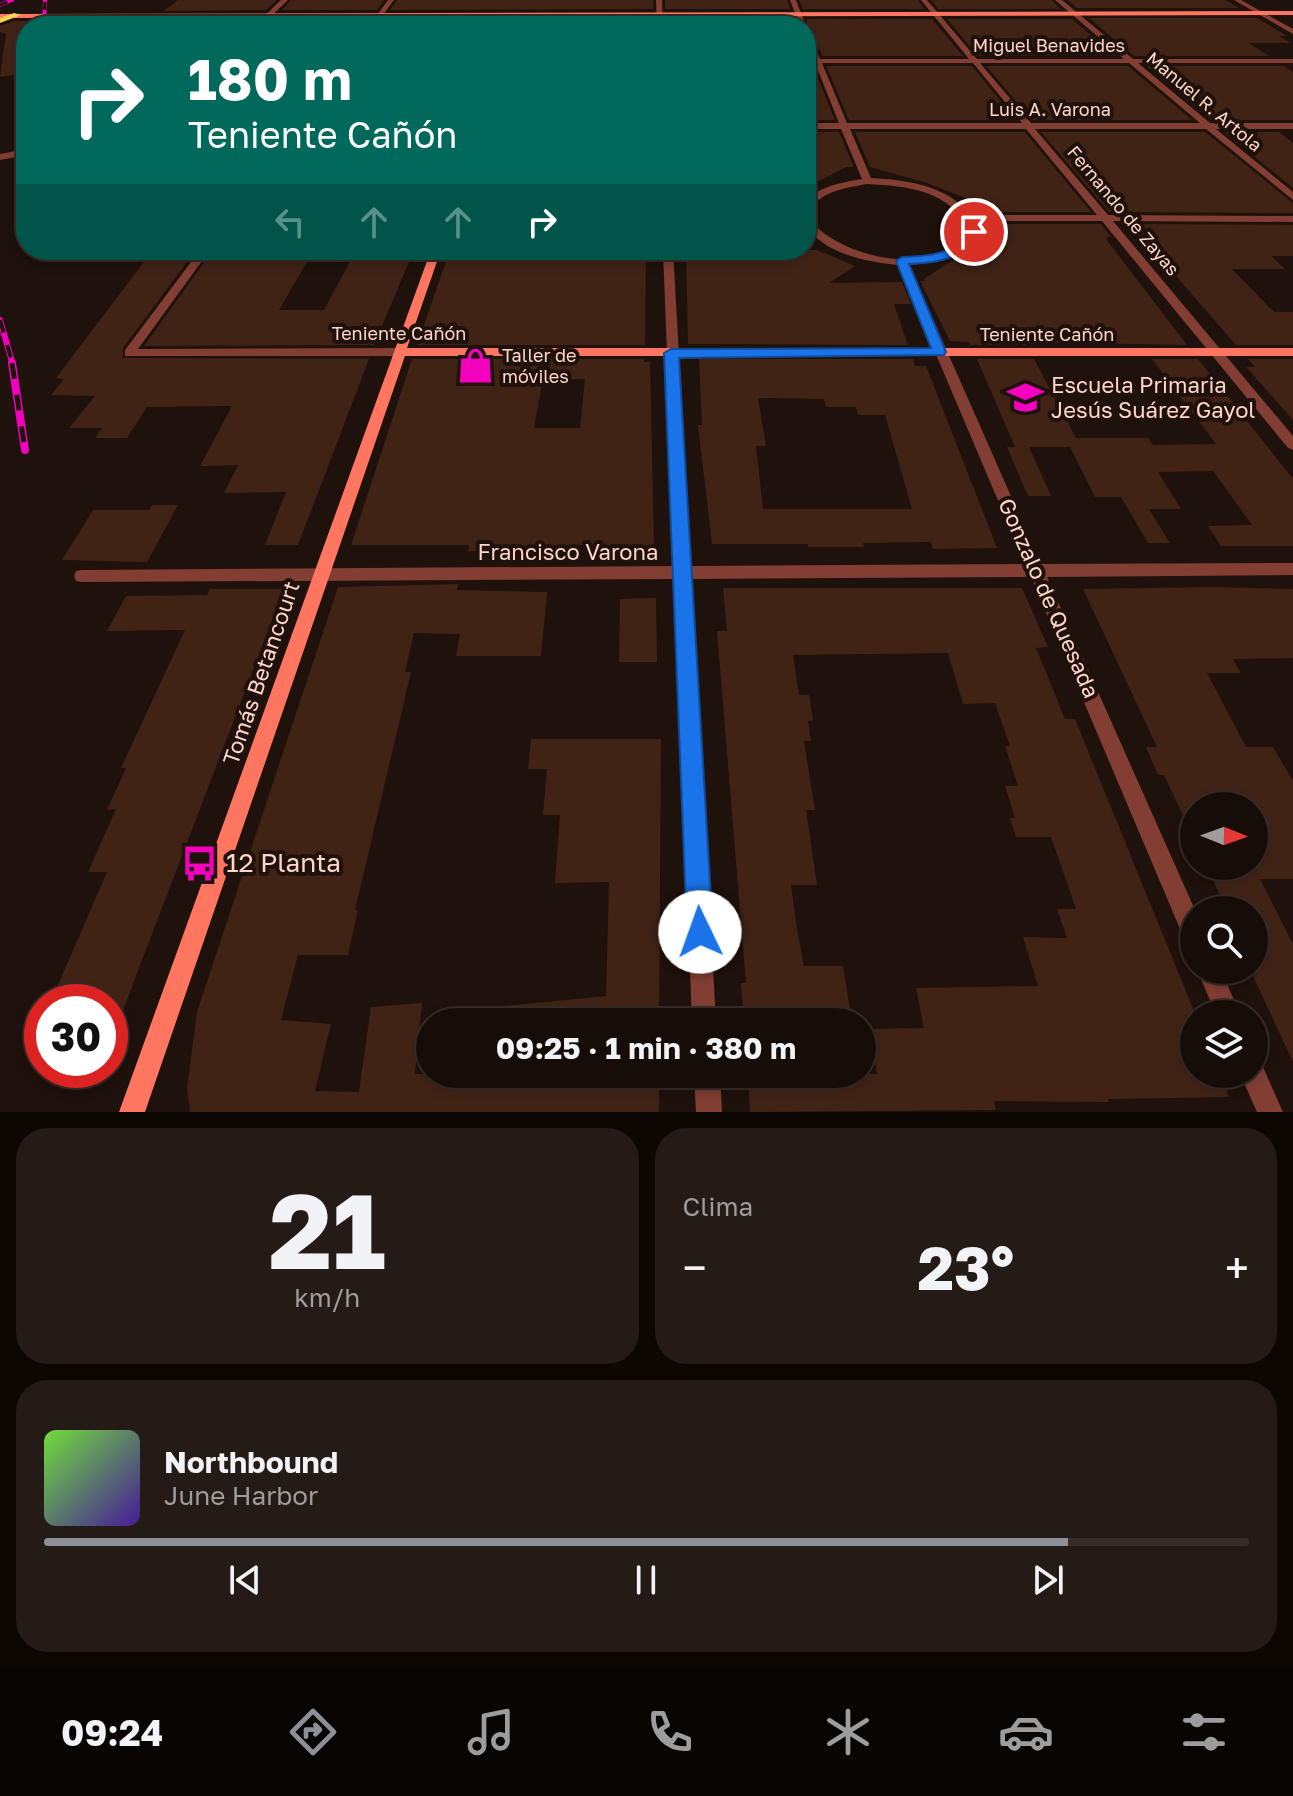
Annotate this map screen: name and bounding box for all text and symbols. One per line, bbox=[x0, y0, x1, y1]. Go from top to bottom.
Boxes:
street label: Miguel Benavides bbox=[973, 34, 1125, 56]
text: 180 m bbox=[188, 45, 352, 112]
street label: Manuel R. Artola bbox=[1142, 47, 1267, 156]
icon: right bbox=[56, 48, 160, 152]
street label: Luis A. Varona bbox=[989, 98, 1111, 120]
text: Teniente Cañón bbox=[188, 113, 457, 156]
street label: Fernando de Zayas bbox=[1063, 141, 1184, 280]
pin bbox=[940, 198, 1008, 266]
icon: left bbox=[268, 200, 312, 244]
icon: ahead bbox=[352, 200, 396, 244]
icon: ahead bbox=[436, 200, 480, 244]
icon: right bbox=[520, 200, 564, 244]
icon: arrive bbox=[952, 210, 996, 254]
street label: Teniente Cañón bbox=[332, 322, 466, 344]
street label: Teniente Cañón bbox=[980, 323, 1114, 345]
place label: Taller de móviles bbox=[502, 344, 577, 387]
shop icon: Taller de móviles bbox=[457, 347, 495, 385]
place label: Escuela Primaria Jesús Suárez Gayol bbox=[1051, 371, 1255, 423]
school or university icon: Escuela Primaria Jesús Suárez Gayol bbox=[1006, 379, 1044, 417]
street label: Gonzalo de Quesada bbox=[993, 494, 1106, 702]
street label: Francisco Varona bbox=[477, 538, 659, 565]
street label: Tomás Betancourt bbox=[216, 577, 305, 768]
north arrow bbox=[1180, 792, 1268, 880]
map controls bbox=[1180, 792, 1268, 1088]
bus stop icon: 12 Planta bbox=[181, 844, 219, 882]
place label: 12 Planta bbox=[226, 847, 341, 878]
position arrow bbox=[658, 890, 742, 974]
button: search bbox=[1180, 896, 1268, 984]
speed limit sign: 30 bbox=[24, 984, 128, 1088]
button: layers bbox=[1180, 1000, 1268, 1088]
text: 09:25 · 1 min · 380 m bbox=[496, 1030, 796, 1066]
text: 21 bbox=[269, 1167, 386, 1292]
text: Clima bbox=[683, 1191, 753, 1222]
text: 23° bbox=[917, 1231, 1014, 1303]
text: − bbox=[683, 1241, 707, 1294]
text: + bbox=[1225, 1241, 1249, 1294]
text: km/h bbox=[294, 1282, 360, 1313]
text: Northbound bbox=[164, 1444, 338, 1480]
text: June Harbor bbox=[164, 1480, 318, 1511]
icon: previous bbox=[223, 1558, 267, 1602]
icon: pause bbox=[624, 1558, 668, 1602]
icon: next bbox=[1026, 1558, 1070, 1602]
icon: directions bbox=[285, 1704, 341, 1760]
icon: music bbox=[463, 1704, 519, 1760]
icon: phone bbox=[642, 1704, 698, 1760]
icon: climate bbox=[820, 1704, 876, 1760]
icon: car bbox=[998, 1704, 1054, 1760]
icon: filters bbox=[1176, 1704, 1232, 1760]
text: 09:24 bbox=[61, 1711, 163, 1754]

